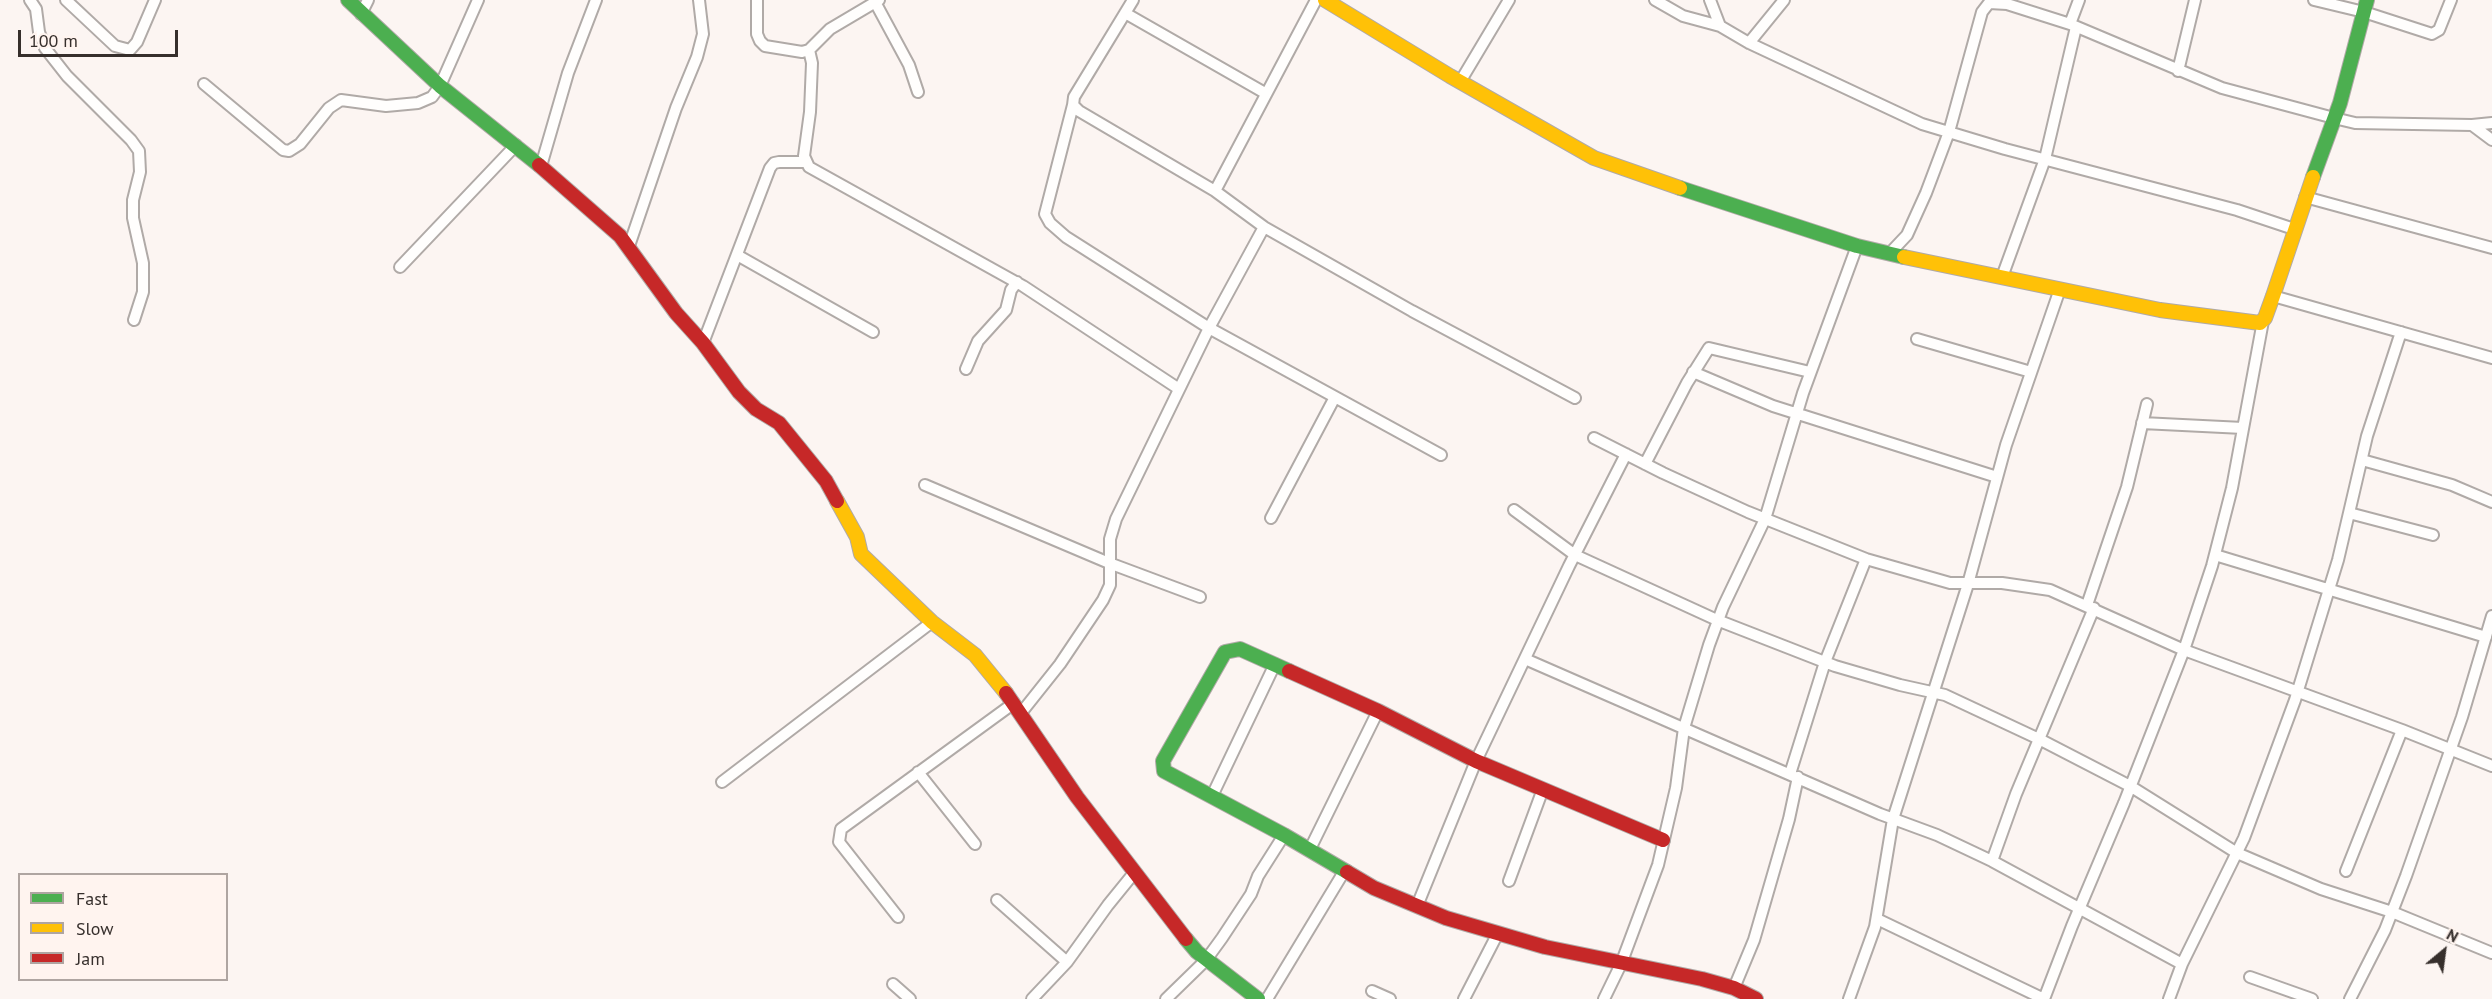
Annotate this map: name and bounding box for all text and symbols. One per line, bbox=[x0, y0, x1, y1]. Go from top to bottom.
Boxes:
scale bar bbox=[21, 18, 182, 56]
text: 100 m bbox=[29, 29, 78, 52]
legend bbox=[18, 873, 228, 981]
text: Fast bbox=[76, 887, 108, 910]
text: Slow bbox=[76, 917, 114, 940]
north arrow bbox=[2414, 921, 2474, 981]
text: N bbox=[2443, 924, 2462, 947]
text: Jam bbox=[76, 947, 105, 970]

